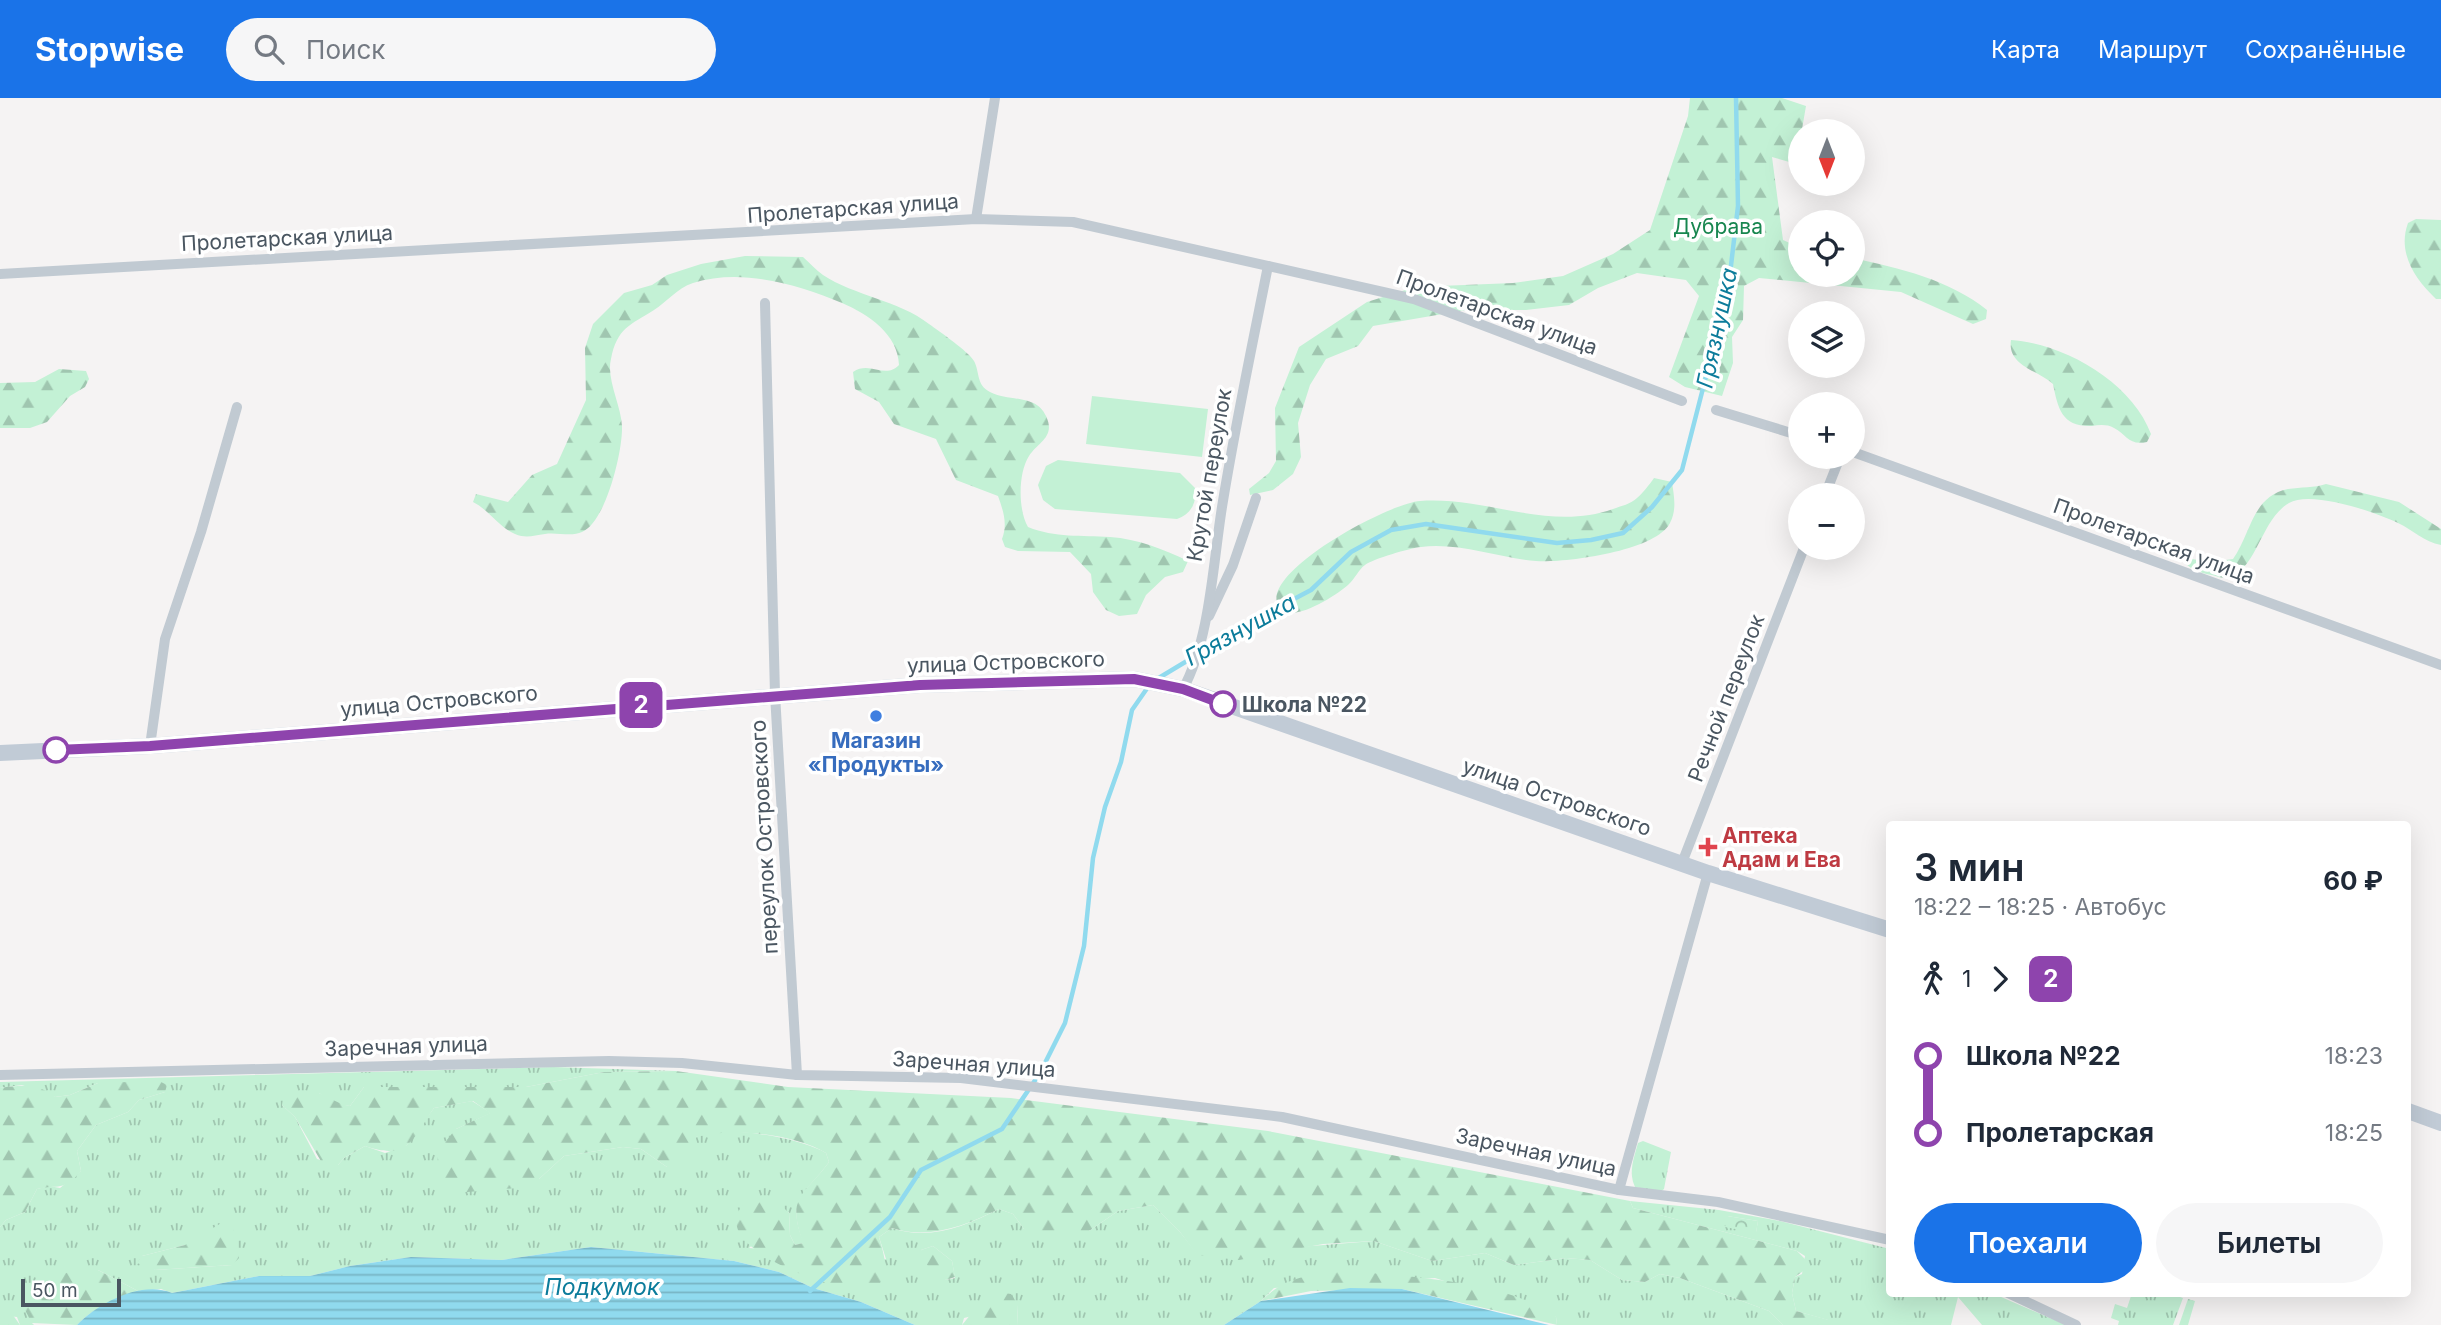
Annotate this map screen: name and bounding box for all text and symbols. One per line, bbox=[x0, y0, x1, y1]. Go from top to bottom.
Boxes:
search box bbox=[226, 18, 716, 81]
text: Stopwise bbox=[35, 29, 184, 69]
icon: search bbox=[250, 30, 288, 68]
text: Поиск bbox=[306, 34, 385, 65]
text: Карта bbox=[1991, 35, 2060, 64]
text: Маршрут bbox=[2098, 35, 2207, 64]
text: Сохранённые bbox=[2245, 35, 2406, 64]
north arrow bbox=[1788, 119, 1866, 196]
map controls bbox=[1788, 119, 1865, 560]
street label: Пролетарская улица bbox=[746, 188, 960, 228]
button: locate bbox=[1788, 210, 1865, 287]
park label: Дубрава bbox=[1673, 214, 1763, 239]
street label: Пролетарская улица bbox=[180, 220, 394, 256]
street label: Пролетарская улица bbox=[1393, 264, 1601, 360]
water label: Грязнушка bbox=[1691, 265, 1743, 391]
button: layers bbox=[1788, 301, 1865, 378]
street label: Крутой переулок bbox=[1181, 386, 1237, 563]
button: + bbox=[1788, 392, 1865, 469]
button: − bbox=[1788, 483, 1865, 560]
street label: Пролетарская улица bbox=[2050, 493, 2258, 589]
water label: Грязнушка bbox=[1180, 588, 1300, 672]
street label: Речной переулок bbox=[1683, 610, 1770, 785]
street label: улица Островского bbox=[907, 646, 1105, 678]
street label: улица Островского bbox=[339, 680, 539, 722]
line badge: 2 bbox=[618, 682, 664, 728]
text: 2 bbox=[633, 690, 649, 719]
marker: Школа №22 bbox=[1210, 691, 1236, 717]
place label: Школа №22 bbox=[1242, 692, 1367, 717]
marker: Магазин «Продукты» bbox=[868, 708, 884, 724]
street label: переулок Островского bbox=[745, 719, 783, 955]
place label: Магазин «Продукты» bbox=[808, 728, 944, 777]
unlabelled marker bbox=[43, 737, 69, 763]
street label: улица Островского bbox=[1459, 753, 1655, 841]
place label: Аптека Адам и Ева bbox=[1722, 823, 1841, 872]
marker: Аптека Адам и Ева bbox=[1700, 839, 1716, 855]
text: 3 мин bbox=[1914, 844, 2025, 890]
text: 60 ₽ bbox=[2323, 865, 2383, 896]
text: 18:22 – 18:25 · Автобус bbox=[1914, 893, 2167, 921]
icon: walk bbox=[1914, 960, 1952, 998]
icon: forward bbox=[1981, 960, 2019, 998]
text: 2 bbox=[2043, 964, 2058, 993]
text: 1 bbox=[1962, 965, 1971, 993]
street label: Заречная улица bbox=[324, 1031, 488, 1061]
text: Школа №22 bbox=[1966, 1040, 2121, 1071]
text: 18:23 bbox=[2325, 1042, 2383, 1070]
street label: Заречная улица bbox=[892, 1046, 1056, 1082]
text: Пролетарская bbox=[1966, 1117, 2154, 1148]
text: 18:25 bbox=[2325, 1119, 2383, 1147]
street label: Заречная улица bbox=[1453, 1123, 1619, 1181]
button: Поехали bbox=[1914, 1203, 2142, 1283]
button: Билеты bbox=[2156, 1203, 2383, 1283]
water label: Подкумок bbox=[545, 1273, 661, 1301]
scale bar bbox=[21, 1276, 121, 1308]
text: 50 m bbox=[32, 1279, 78, 1302]

